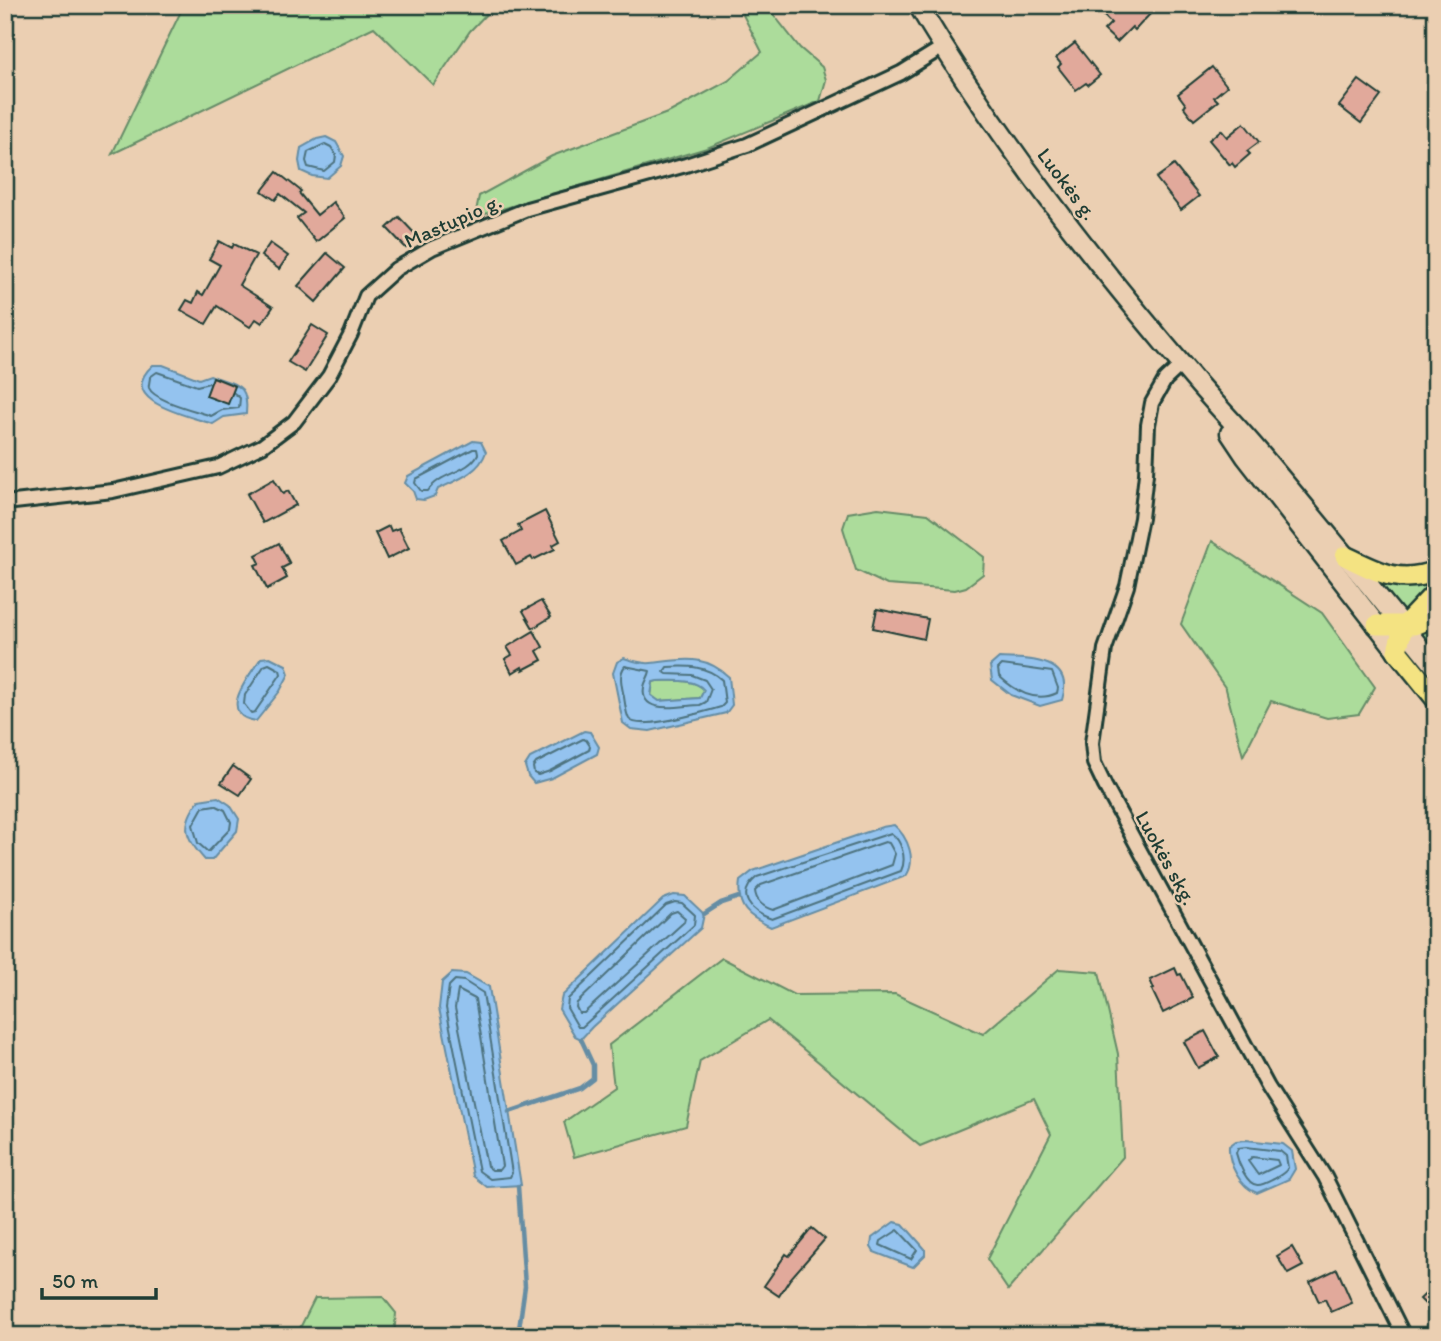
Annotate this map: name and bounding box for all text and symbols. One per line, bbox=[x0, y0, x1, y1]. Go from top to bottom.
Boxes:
street label: Luokės g. bbox=[1032, 143, 1103, 225]
street label: Mastupio g. bbox=[400, 188, 505, 253]
street label: Luokės skg. bbox=[1130, 806, 1203, 909]
scale bar bbox=[42, 1257, 156, 1301]
text: 50 m bbox=[52, 1268, 99, 1293]

